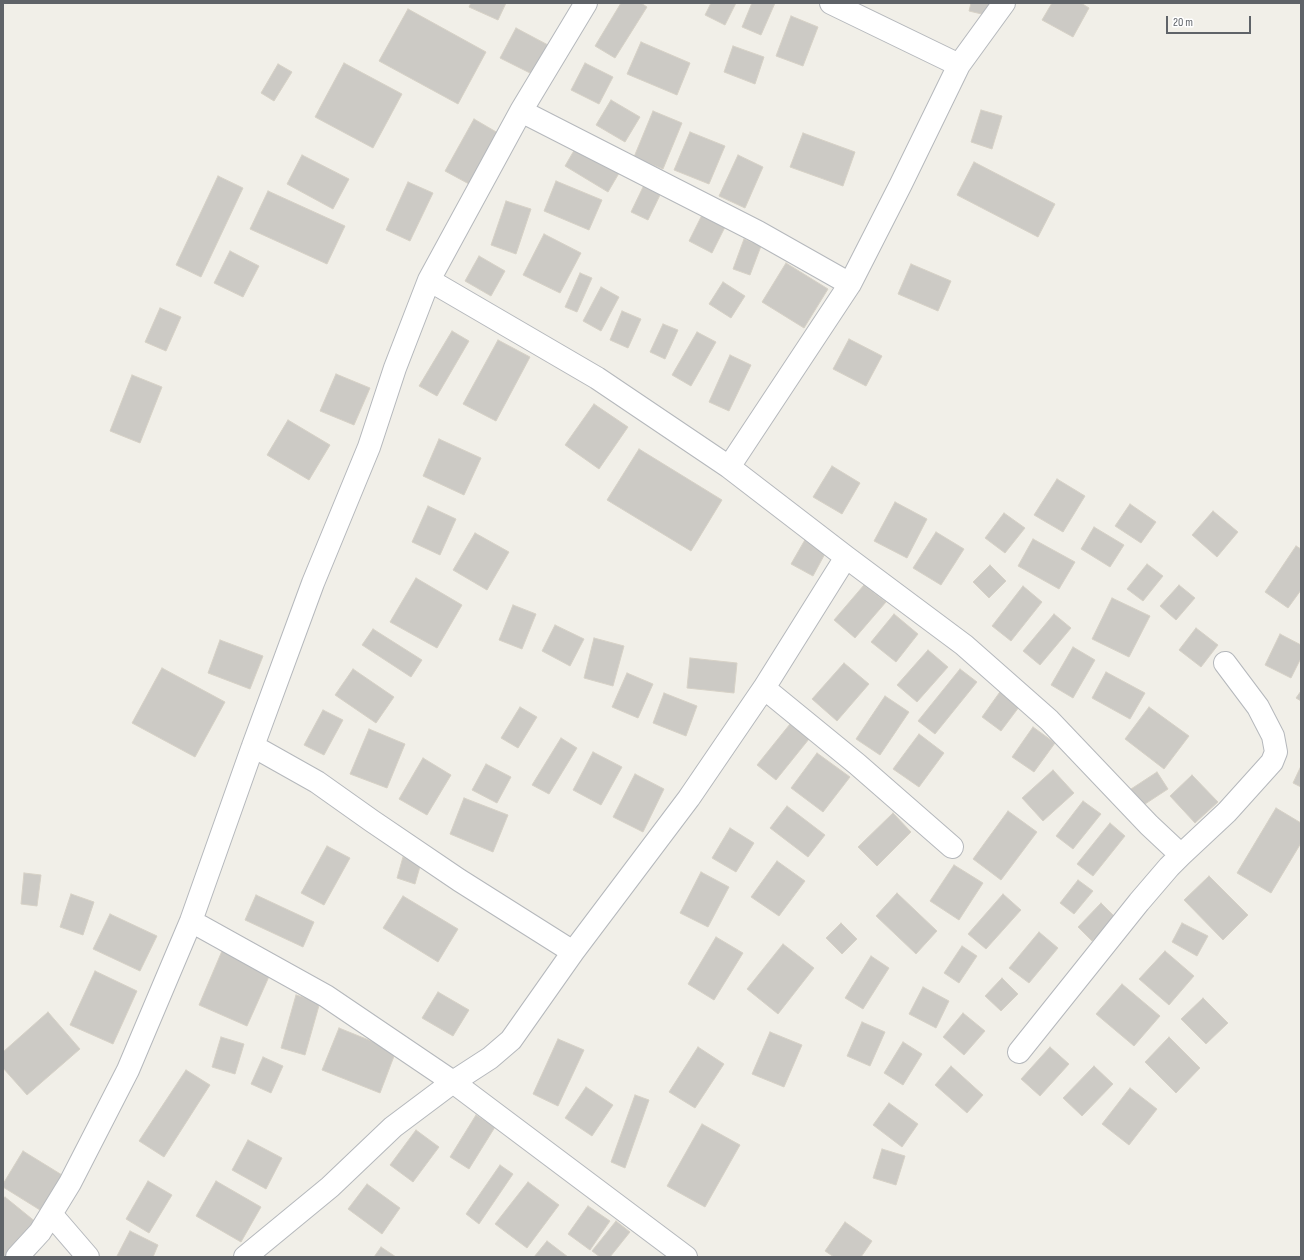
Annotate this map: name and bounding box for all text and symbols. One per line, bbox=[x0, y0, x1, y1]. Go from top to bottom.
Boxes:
scale bar bbox=[1168, 8, 1253, 34]
text: 20 m bbox=[1173, 15, 1193, 30]

